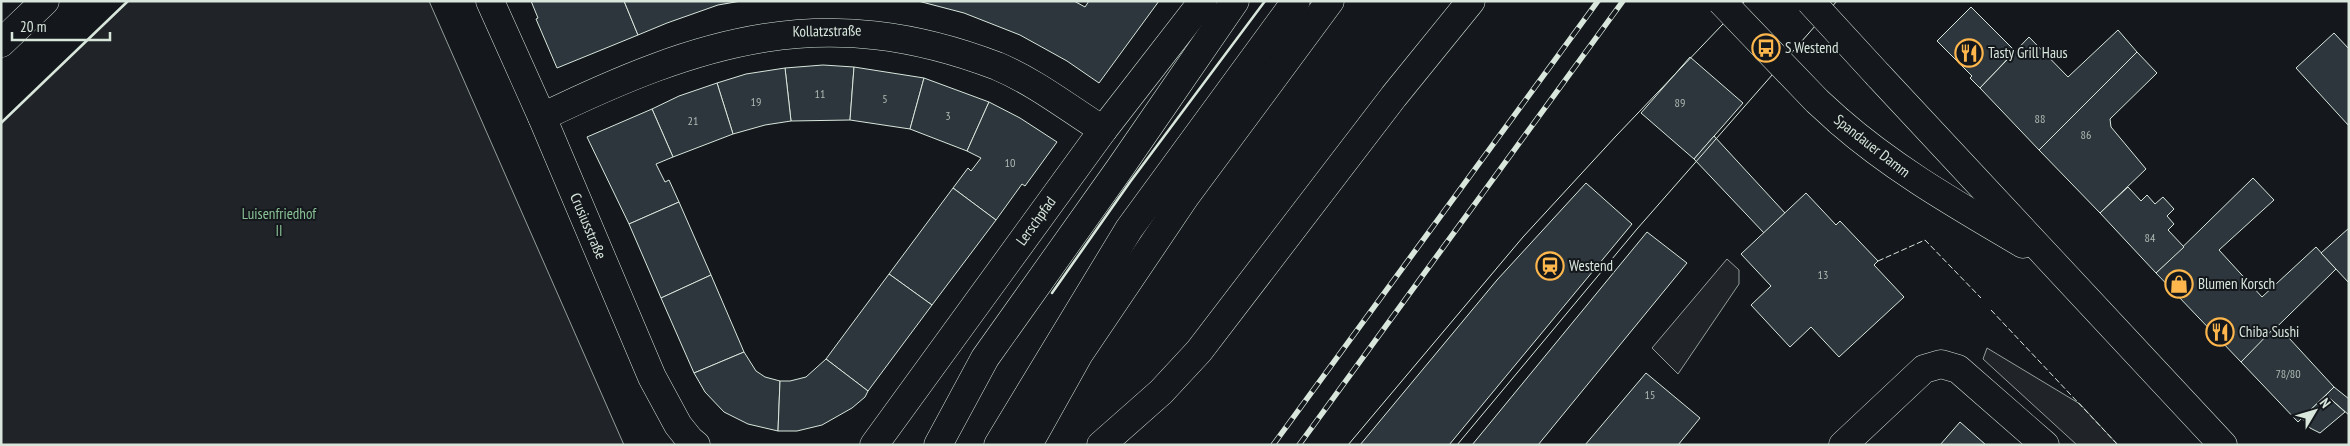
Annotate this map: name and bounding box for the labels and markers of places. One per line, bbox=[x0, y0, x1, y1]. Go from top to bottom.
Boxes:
bus stop icon: S Westend bbox=[1751, 33, 1781, 63]
place label: S Westend bbox=[1785, 38, 1838, 57]
restaurant icon: Tasty Grill Haus bbox=[1954, 38, 1984, 68]
place label: Tasty Grill Haus bbox=[1988, 43, 2067, 62]
station icon: Westend bbox=[1535, 251, 1565, 281]
place label: Westend bbox=[1569, 256, 1613, 275]
shop icon: Blumen Korsch bbox=[2164, 269, 2194, 299]
place label: Blumen Korsch bbox=[2198, 274, 2275, 293]
restaurant icon: Chiba Sushi bbox=[2205, 317, 2235, 347]
place label: Chiba Sushi bbox=[2239, 322, 2299, 341]

